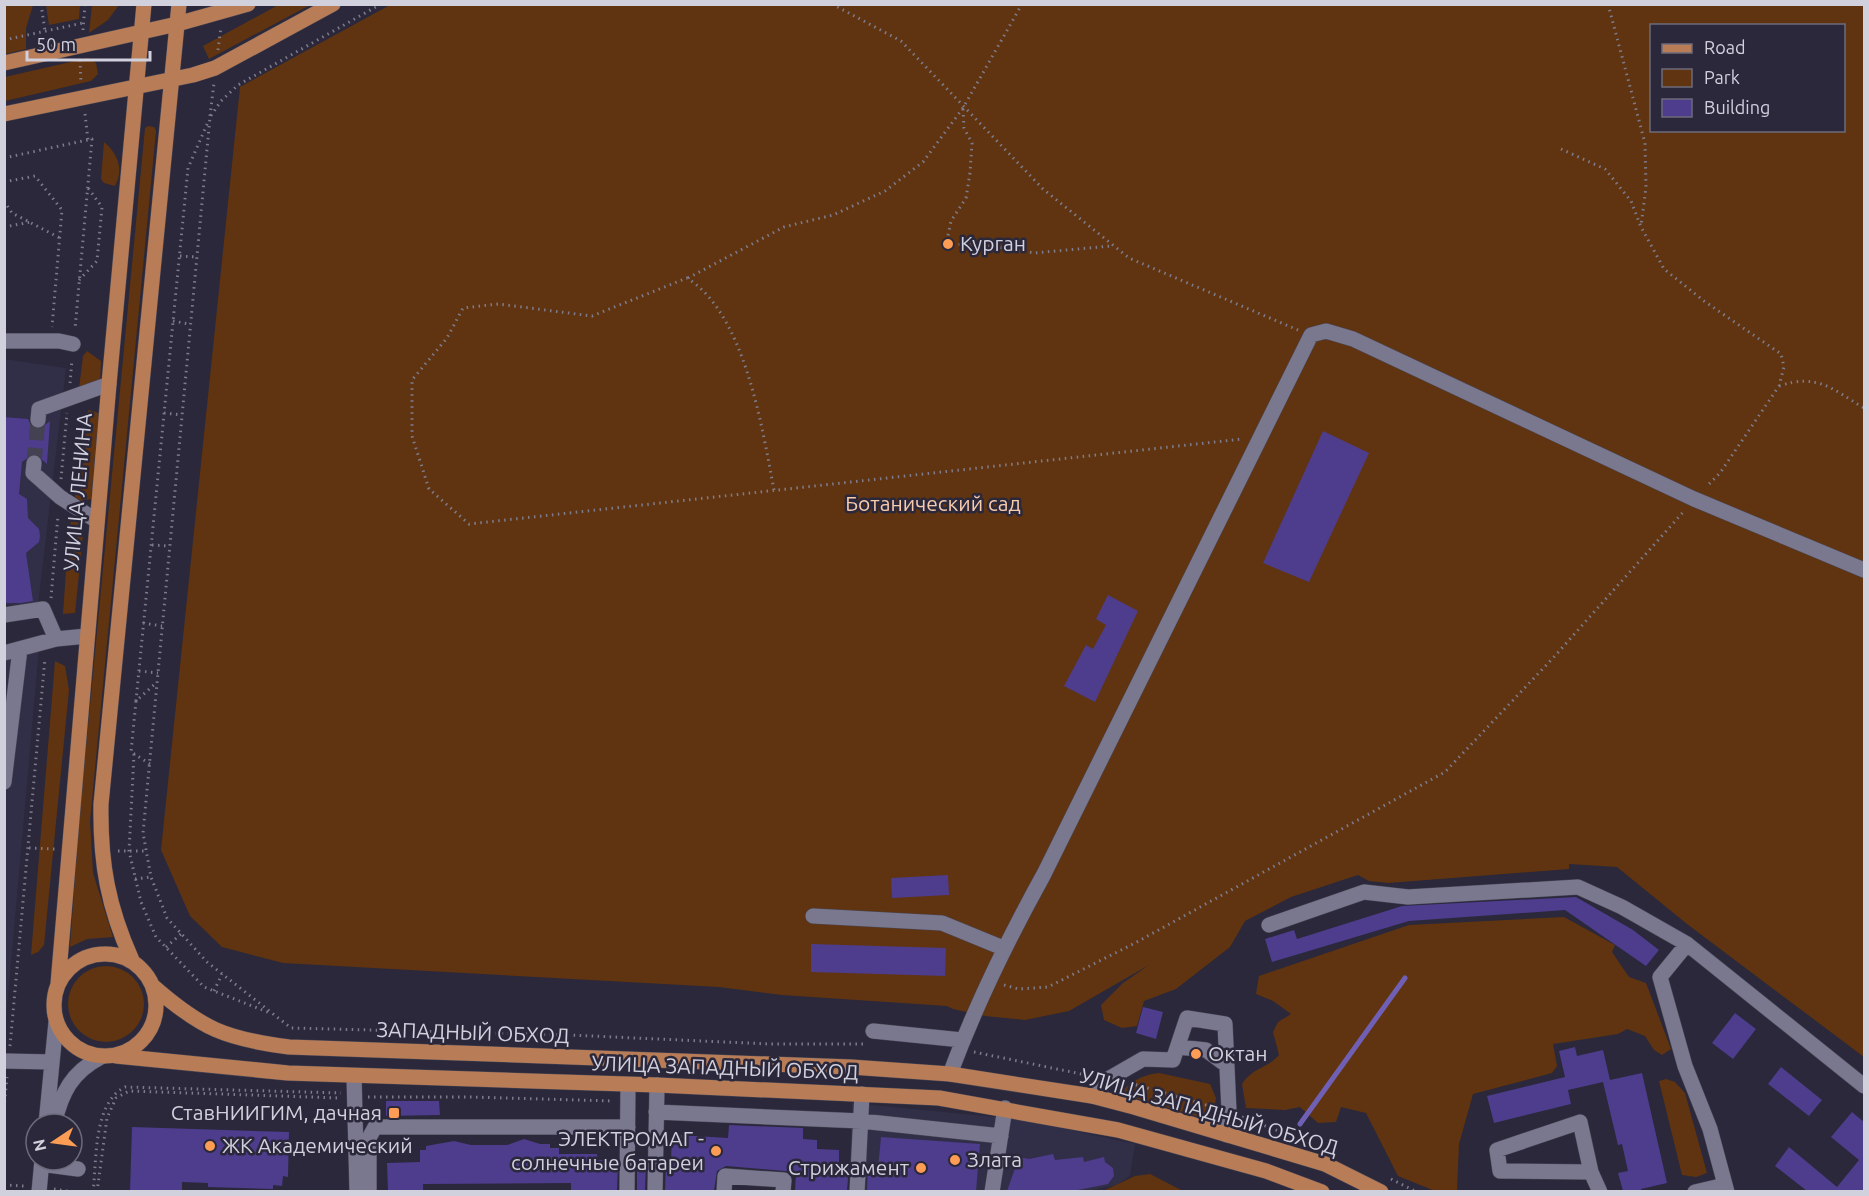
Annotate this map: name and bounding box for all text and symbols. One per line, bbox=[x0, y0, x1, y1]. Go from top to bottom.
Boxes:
scale bar bbox=[27, 24, 150, 62]
legend bbox=[1650, 24, 1845, 132]
text: 50 m bbox=[36, 34, 76, 54]
text: Road bbox=[1704, 37, 1746, 57]
text: Park bbox=[1704, 67, 1740, 87]
text: Building bbox=[1704, 97, 1770, 117]
place label: Курган bbox=[960, 231, 1026, 255]
marker: Курган bbox=[941, 237, 955, 251]
street label: УЛИЦА ЛЕНИНА bbox=[58, 412, 96, 572]
park label: Ботанический сад bbox=[845, 491, 1021, 515]
street label: ЗАПАДНЫЙ ОБХОД bbox=[376, 1017, 570, 1047]
place label: Октан bbox=[1208, 1041, 1268, 1065]
marker: Октан bbox=[1189, 1047, 1203, 1061]
street label: УЛИЦА ЗАПАДНЫЙ ОБХОД bbox=[591, 1050, 859, 1084]
street label: УЛИЦА ЗАПАДНЫЙ ОБХОД bbox=[1078, 1063, 1341, 1159]
place label: СтавНИИГИМ, дачная bbox=[171, 1100, 382, 1124]
marker: СтавНИИГИМ, дачная bbox=[387, 1106, 401, 1120]
north arrow bbox=[24, 1112, 84, 1172]
place label: ЭЛЕКТРОМАГ - солнечные батареи bbox=[511, 1126, 704, 1174]
place label: ЖК Академический bbox=[222, 1133, 413, 1157]
text: N bbox=[29, 1138, 49, 1153]
marker: ЖК Академический bbox=[203, 1139, 217, 1153]
marker: ЭЛЕКТРОМАГ - солнечные батареи bbox=[709, 1144, 723, 1158]
place label: Злата bbox=[967, 1147, 1022, 1171]
marker: Злата bbox=[948, 1153, 962, 1167]
place label: Стрижамент bbox=[788, 1155, 910, 1179]
marker: Стрижамент bbox=[914, 1161, 928, 1175]

